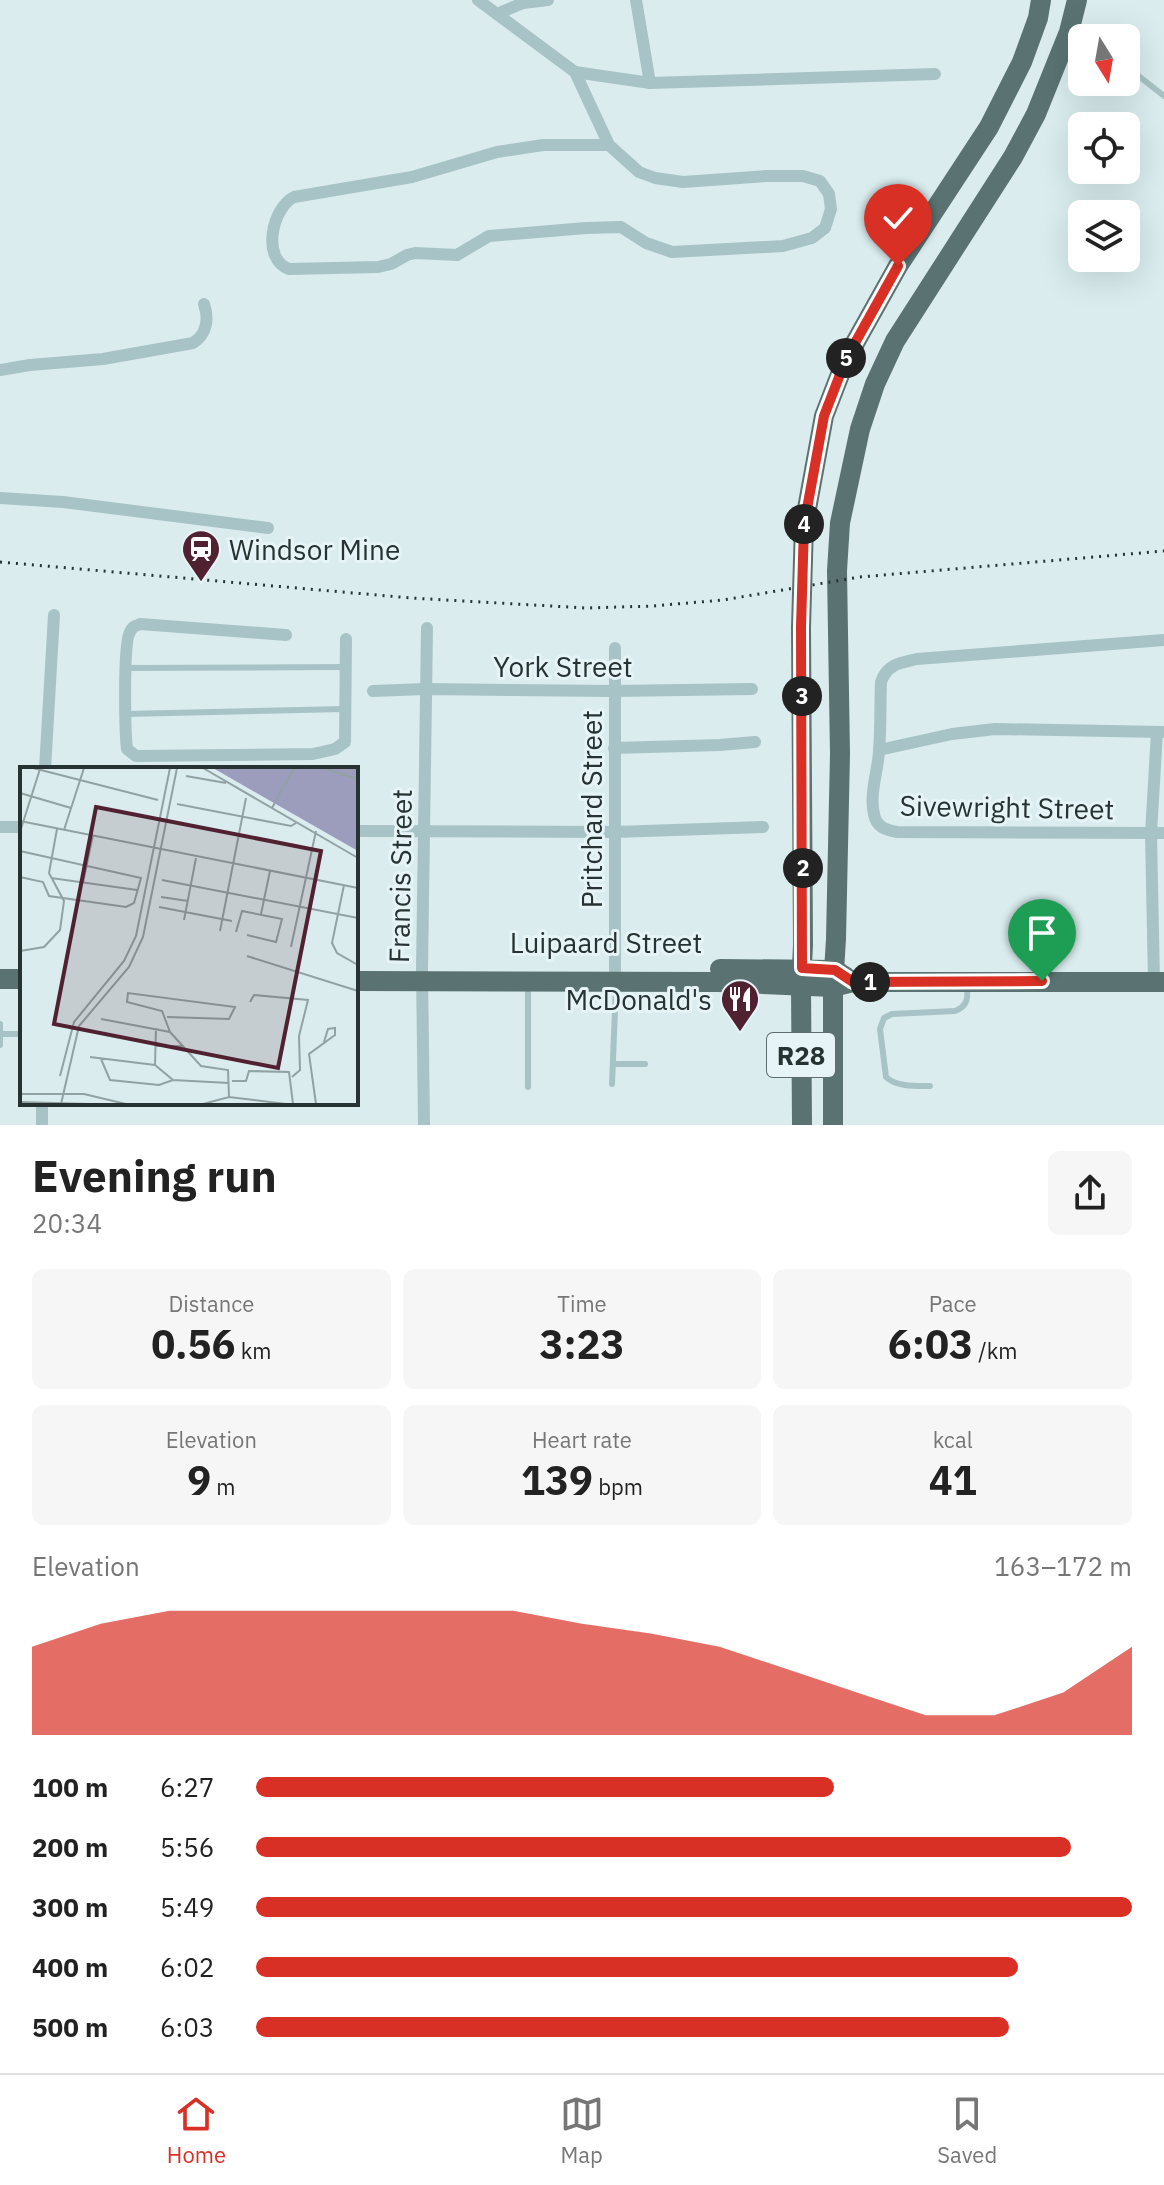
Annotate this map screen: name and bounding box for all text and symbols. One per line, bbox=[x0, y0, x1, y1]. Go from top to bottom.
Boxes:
north arrow bbox=[1068, 24, 1140, 96]
map controls bbox=[1068, 24, 1140, 272]
button: locate bbox=[1068, 112, 1140, 184]
pin bbox=[864, 184, 932, 266]
icon: check bbox=[876, 196, 920, 240]
button: layers bbox=[1068, 200, 1140, 272]
pin: 5 bbox=[826, 338, 866, 378]
text: 5 bbox=[839, 343, 853, 372]
pin: 4 bbox=[784, 504, 824, 544]
text: 4 bbox=[797, 509, 811, 538]
station icon: Windsor Mine bbox=[180, 528, 222, 583]
place label: Windsor Mine bbox=[229, 531, 400, 568]
street label: York Street bbox=[493, 648, 633, 685]
pin: 3 bbox=[782, 676, 822, 716]
text: 3 bbox=[795, 681, 809, 710]
street label: Pritchard Street bbox=[573, 710, 610, 908]
inset map bbox=[20, 767, 358, 1105]
street label: Sivewright Street bbox=[899, 787, 1115, 827]
street label: Francis Street bbox=[380, 789, 420, 963]
pin: 2 bbox=[783, 848, 823, 888]
text: 2 bbox=[796, 853, 810, 882]
pin bbox=[1008, 899, 1076, 981]
icon: arrive bbox=[1020, 911, 1064, 955]
street label: Luipaard Street bbox=[510, 924, 702, 961]
pin: 1 bbox=[850, 962, 890, 1002]
text: 1 bbox=[863, 967, 877, 996]
restaurant icon: McDonald's bbox=[719, 978, 761, 1033]
place label: McDonald's bbox=[566, 981, 712, 1018]
road number: R28 bbox=[767, 1033, 835, 1077]
text: Evening run bbox=[32, 1147, 277, 1204]
button: share bbox=[1048, 1151, 1132, 1235]
text: 20:34 bbox=[32, 1206, 102, 1240]
text: Distance bbox=[168, 1289, 254, 1318]
text: Time bbox=[557, 1289, 607, 1318]
text: Pace bbox=[929, 1289, 977, 1318]
text: 0.56 bbox=[151, 1318, 236, 1370]
text: 3:23 bbox=[539, 1318, 625, 1370]
text: 6:03 bbox=[888, 1318, 973, 1370]
text: km bbox=[236, 1336, 272, 1365]
text: /km bbox=[973, 1336, 1017, 1365]
text: Elevation bbox=[166, 1425, 257, 1454]
text: Heart rate bbox=[532, 1425, 632, 1454]
text: kcal bbox=[933, 1425, 973, 1454]
text: 9 bbox=[187, 1454, 211, 1506]
text: 139 bbox=[521, 1454, 593, 1506]
text: 41 bbox=[929, 1454, 977, 1506]
text: m bbox=[211, 1472, 236, 1501]
text: bpm bbox=[593, 1472, 643, 1501]
text: Elevation bbox=[32, 1549, 140, 1583]
text: 163–172 m bbox=[994, 1549, 1132, 1583]
text: 100 m bbox=[32, 1770, 108, 1804]
text: 6:27 bbox=[160, 1770, 214, 1804]
text: 200 m bbox=[32, 1830, 108, 1864]
text: 5:56 bbox=[160, 1830, 214, 1864]
text: 300 m bbox=[32, 1890, 108, 1924]
text: 5:49 bbox=[160, 1890, 214, 1924]
text: 400 m bbox=[32, 1950, 108, 1984]
text: 6:02 bbox=[160, 1950, 214, 1984]
text: 500 m bbox=[32, 2010, 108, 2044]
text: 6:03 bbox=[160, 2010, 214, 2044]
tab: Home bbox=[167, 2092, 226, 2169]
tab: Map bbox=[560, 2092, 604, 2169]
tab: Saved bbox=[937, 2092, 997, 2169]

